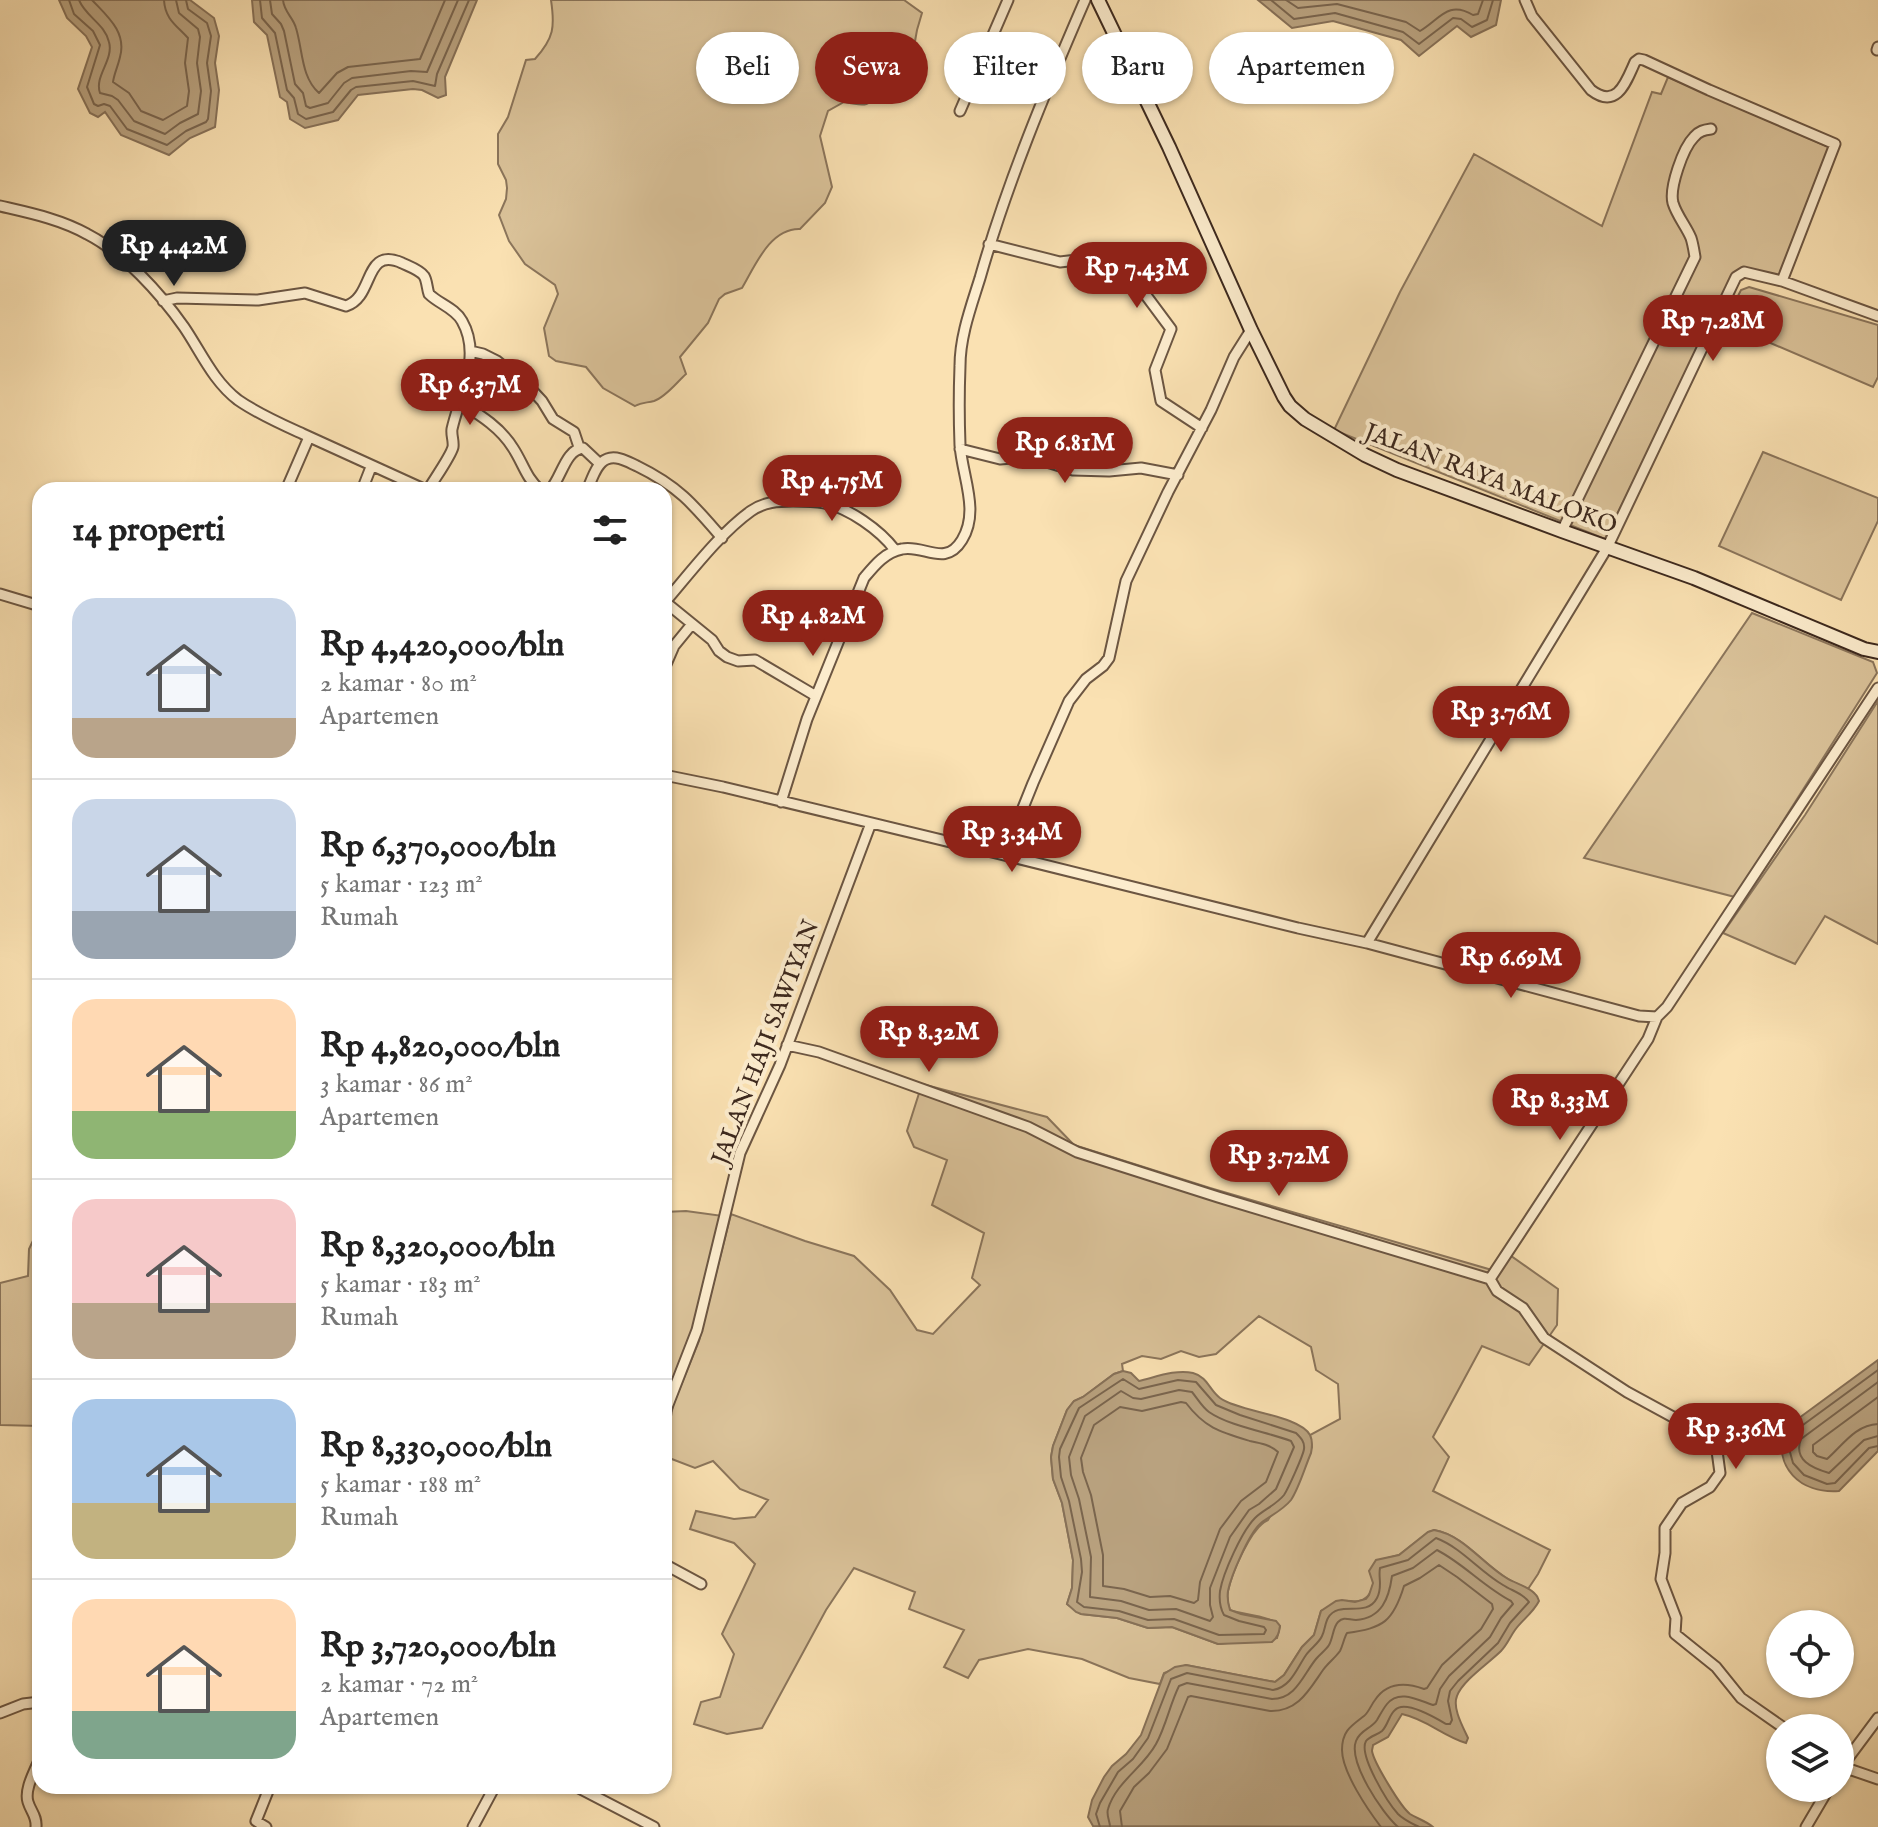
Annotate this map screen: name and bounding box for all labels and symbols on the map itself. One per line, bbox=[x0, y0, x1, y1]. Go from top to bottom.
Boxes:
pin: Rp 4.42M bbox=[91, 220, 257, 288]
pin: Rp 7.43M bbox=[1054, 242, 1220, 310]
pin: Rp 7.28M bbox=[1630, 295, 1796, 363]
pin: Rp 6.37M bbox=[387, 359, 553, 427]
street label: JALAN RAYA MALOKO bbox=[1357, 416, 1621, 542]
pin: Rp 6.81M bbox=[982, 417, 1148, 485]
pin: Rp 4.75M bbox=[749, 455, 915, 523]
pin: Rp 4.82M bbox=[730, 590, 896, 658]
pin: Rp 3.76M bbox=[1418, 686, 1584, 754]
pin: Rp 3.34M bbox=[929, 806, 1095, 874]
street label: JALAN HAJI SAWIYAN bbox=[704, 915, 828, 1172]
pin: Rp 6.69M bbox=[1428, 932, 1594, 1000]
pin: Rp 8.32M bbox=[846, 1006, 1012, 1074]
pin: Rp 8.33M bbox=[1477, 1074, 1643, 1142]
pin: Rp 3.72M bbox=[1196, 1130, 1362, 1198]
pin: Rp 3.36M bbox=[1653, 1403, 1819, 1471]

